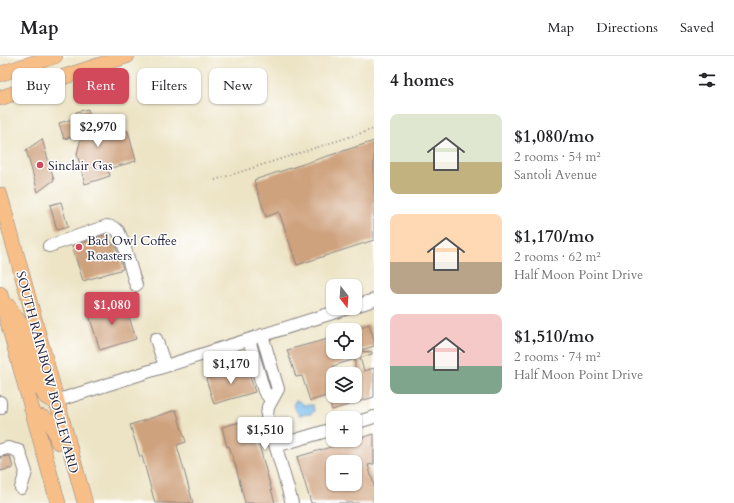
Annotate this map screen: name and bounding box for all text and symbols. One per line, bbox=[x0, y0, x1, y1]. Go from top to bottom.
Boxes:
text: Map bbox=[20, 15, 59, 41]
text: Map bbox=[548, 18, 574, 37]
text: Directions bbox=[596, 18, 658, 37]
text: Saved bbox=[680, 18, 714, 37]
chip: Buy bbox=[12, 68, 65, 104]
chip: Rent bbox=[73, 68, 129, 104]
chip: Filters bbox=[137, 68, 201, 104]
chip: New bbox=[209, 68, 267, 104]
text: 4 homes bbox=[390, 69, 454, 92]
icon: filters bbox=[696, 69, 718, 91]
pin: $2,970 bbox=[65, 114, 131, 148]
text: $2,970 bbox=[79, 118, 117, 136]
text: $1,080/mo bbox=[514, 125, 594, 148]
icon: home bbox=[422, 130, 470, 178]
text: 2 rooms · 54 m² bbox=[514, 148, 601, 166]
place label: Sinclair Gas bbox=[48, 157, 113, 175]
marker: Sinclair Gas bbox=[35, 160, 45, 170]
text: Santoli Avenue bbox=[514, 166, 597, 184]
text: $1,170/mo bbox=[514, 225, 594, 248]
icon: home bbox=[422, 230, 470, 278]
place label: Bad Owl Coffee Roasters bbox=[87, 232, 177, 265]
marker: Bad Owl Coffee Roasters bbox=[74, 242, 84, 252]
text: 2 rooms · 62 m² bbox=[514, 248, 601, 266]
text: Half Moon Point Drive bbox=[514, 266, 643, 284]
street label: SOUTH RAINBOW BOULEVARD bbox=[11, 269, 83, 475]
north arrow bbox=[326, 279, 362, 315]
map controls bbox=[326, 279, 362, 491]
pin: $1,080 bbox=[79, 292, 145, 326]
text: $1,080 bbox=[93, 296, 131, 314]
button: locate bbox=[326, 323, 362, 359]
text: $1,510/mo bbox=[514, 325, 594, 348]
icon: home bbox=[422, 330, 470, 378]
text: 2 rooms · 74 m² bbox=[514, 348, 601, 366]
pin: $1,170 bbox=[198, 351, 264, 385]
text: $1,170 bbox=[212, 355, 250, 373]
text: Half Moon Point Drive bbox=[514, 366, 643, 384]
button: layers bbox=[326, 367, 362, 403]
button: + bbox=[326, 411, 362, 447]
pin: $1,510 bbox=[232, 417, 298, 451]
text: $1,510 bbox=[246, 421, 284, 439]
button: − bbox=[326, 455, 362, 491]

